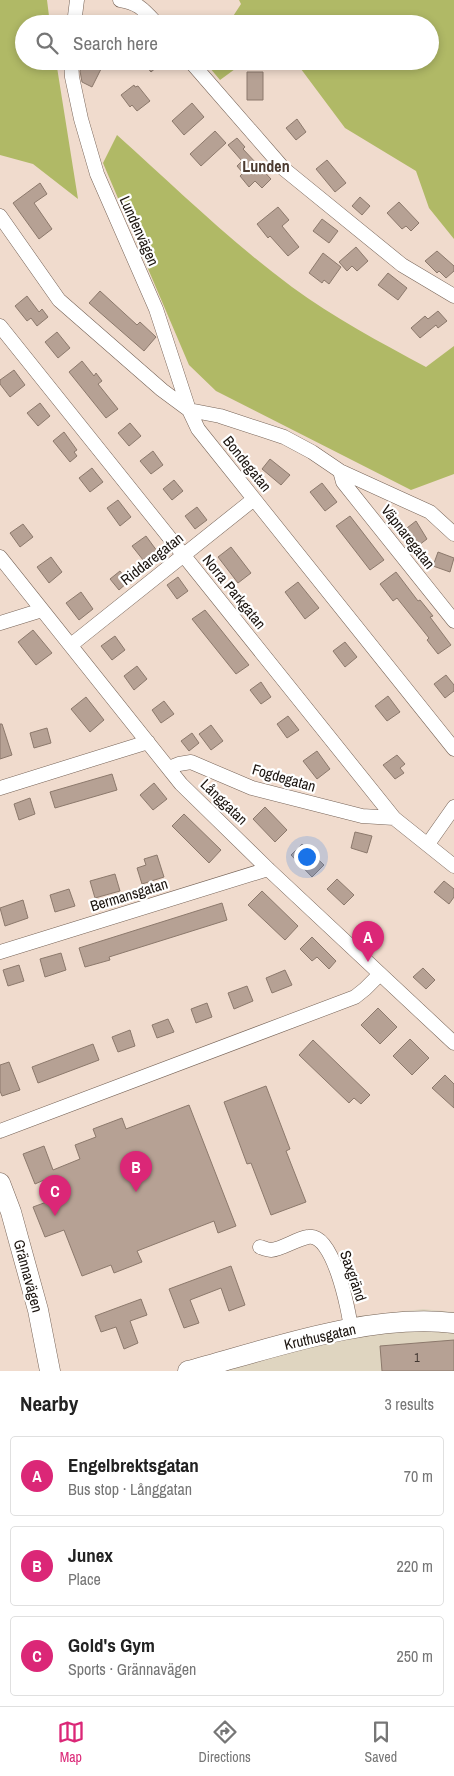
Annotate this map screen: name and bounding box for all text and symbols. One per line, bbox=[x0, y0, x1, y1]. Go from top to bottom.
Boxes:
search box bbox=[15, 15, 439, 70]
icon: search bbox=[33, 29, 61, 57]
text: Search here bbox=[73, 30, 158, 56]
district label: Lunden bbox=[242, 155, 290, 177]
street label: Lundenvägen bbox=[115, 192, 164, 269]
street label: Bondegatan bbox=[218, 431, 276, 496]
street label: Väpnaregatan bbox=[377, 500, 440, 573]
street label: Riddaregatan bbox=[116, 527, 188, 590]
street label: Norra Parkgatan bbox=[198, 550, 271, 633]
street label: Fogdegatan bbox=[250, 758, 318, 797]
street label: Långgatan bbox=[196, 774, 253, 829]
your location bbox=[294, 844, 320, 870]
street label: Bermansgatan bbox=[88, 873, 170, 916]
pin: A bbox=[352, 921, 384, 962]
pin: B bbox=[120, 1151, 152, 1192]
pin: C bbox=[39, 1175, 71, 1216]
street label: Grännavägen bbox=[9, 1237, 48, 1315]
street label: Saxgränd bbox=[335, 1248, 372, 1304]
street label: Kruthusgatan bbox=[282, 1318, 358, 1355]
house number: 1 bbox=[414, 1350, 420, 1366]
text: Nearby bbox=[20, 1389, 78, 1418]
text: 3 results bbox=[384, 1393, 434, 1415]
text: Engelbrektsgatan bbox=[68, 1452, 199, 1478]
text: A bbox=[32, 1465, 42, 1487]
text: 70 m bbox=[404, 1465, 433, 1487]
text: Bus stop · Långgatan bbox=[68, 1478, 192, 1500]
text: Junex bbox=[68, 1542, 113, 1568]
text: B bbox=[32, 1555, 42, 1577]
text: 220 m bbox=[397, 1555, 433, 1577]
text: Place bbox=[68, 1568, 101, 1590]
text: Gold's Gym bbox=[68, 1632, 155, 1658]
text: C bbox=[32, 1645, 42, 1667]
text: 250 m bbox=[397, 1645, 433, 1667]
text: Sports · Grännavägen bbox=[68, 1658, 196, 1680]
tab: Map bbox=[57, 1718, 85, 1766]
tab: Directions bbox=[199, 1718, 251, 1766]
tab: Saved bbox=[365, 1718, 397, 1766]

